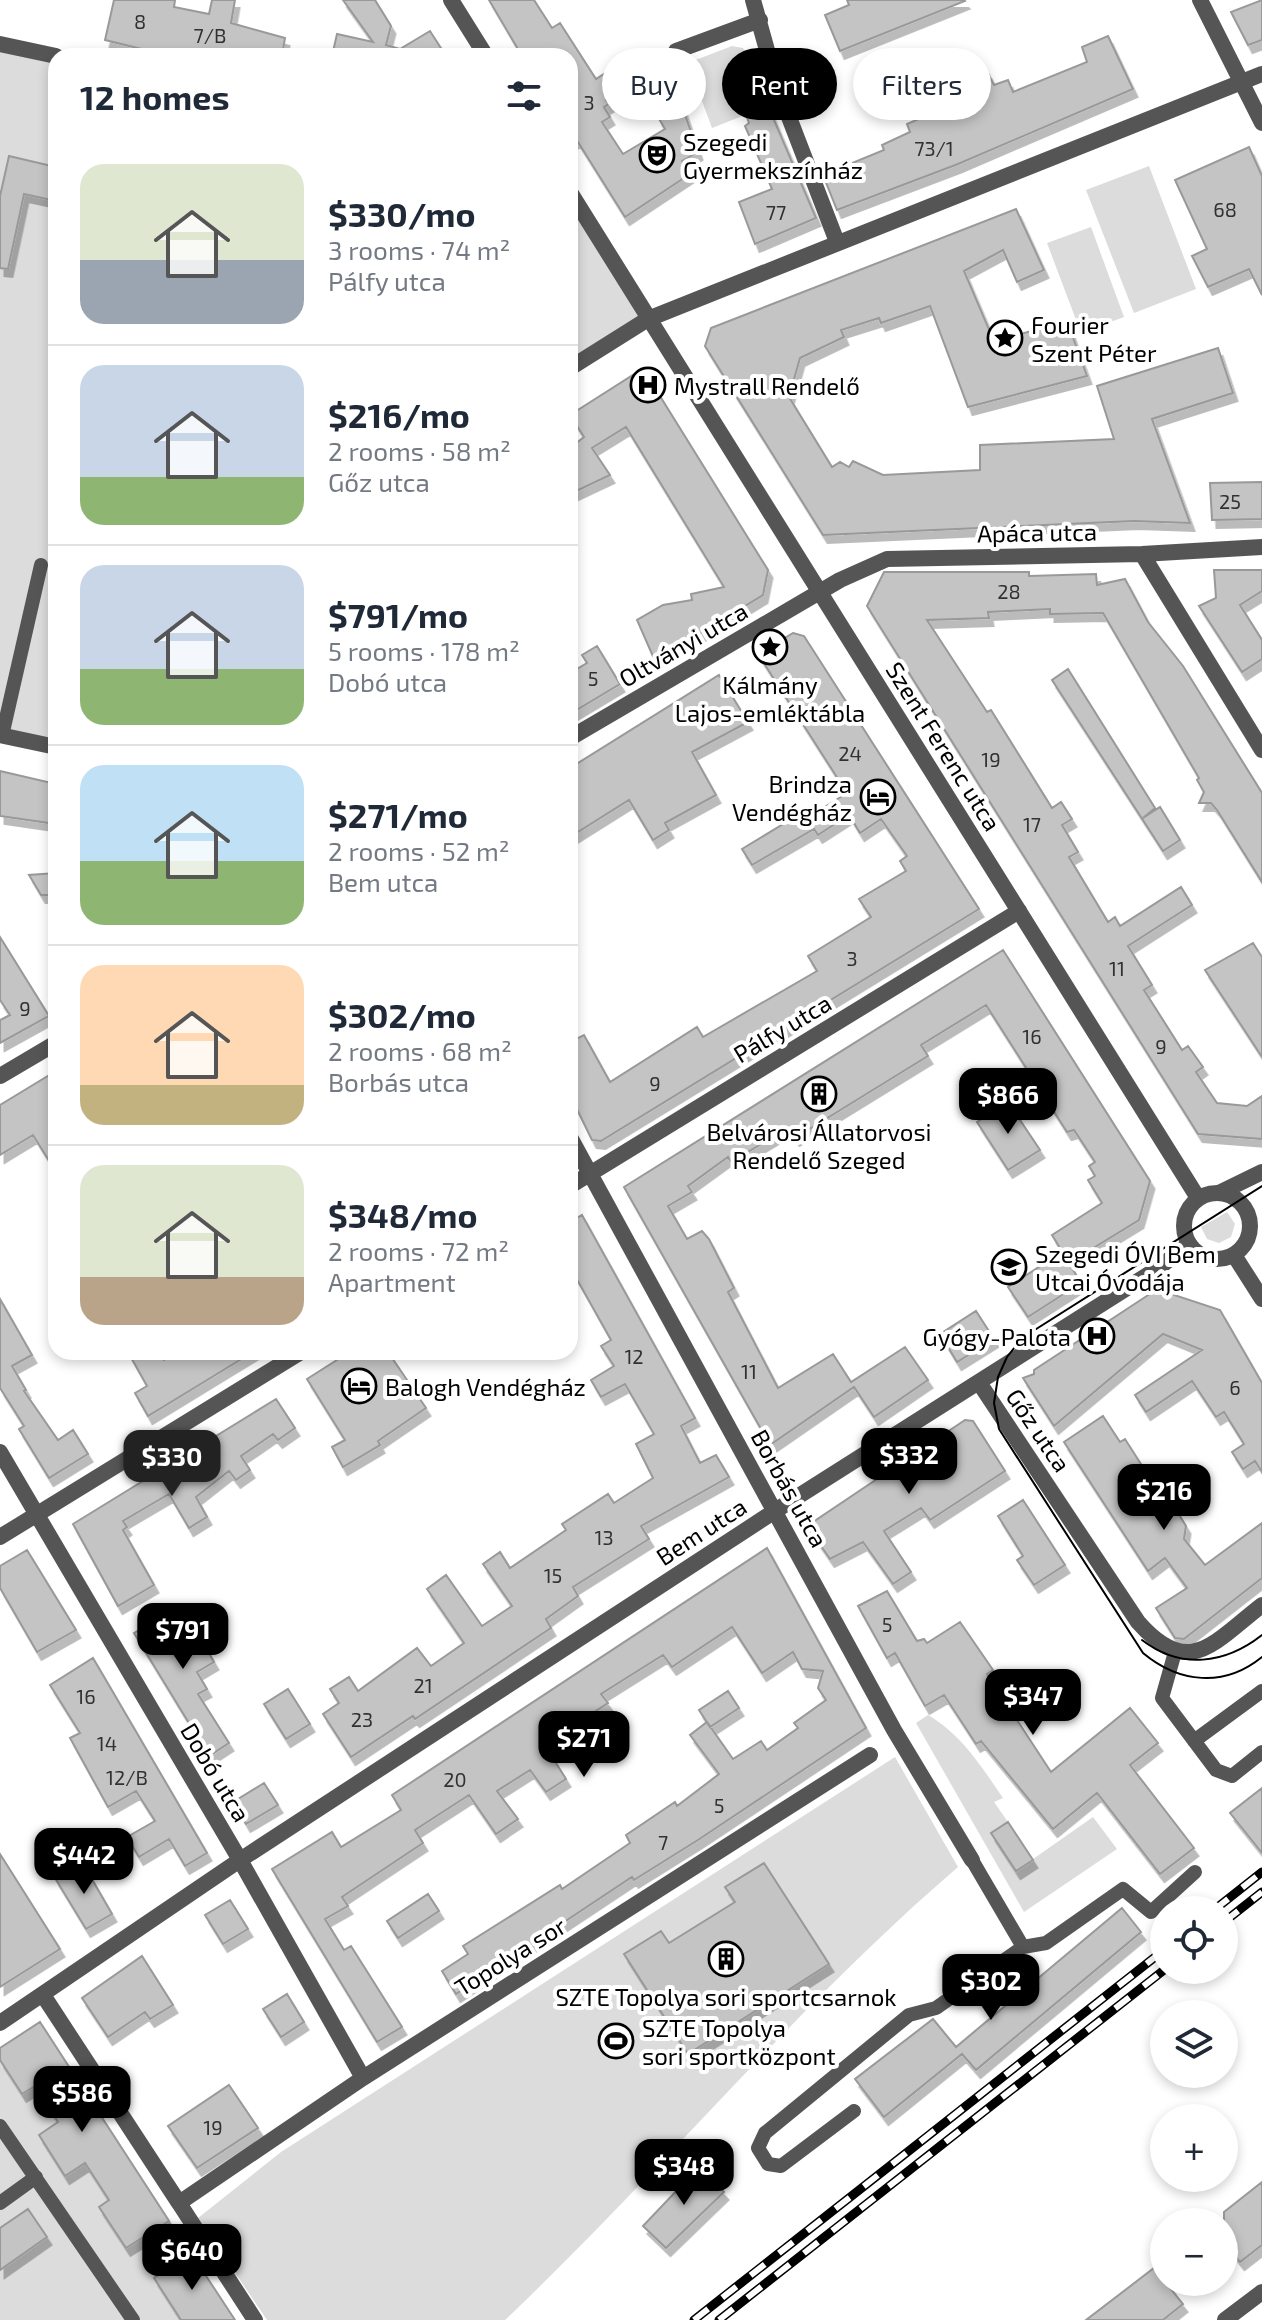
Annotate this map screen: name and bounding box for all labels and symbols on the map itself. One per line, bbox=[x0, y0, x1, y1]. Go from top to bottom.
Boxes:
house number: 8 bbox=[134, 9, 146, 33]
house number: 7/B bbox=[194, 23, 226, 47]
house number: 3 bbox=[583, 90, 595, 114]
place label: Szegedi Gyermekszínház bbox=[683, 127, 863, 184]
theatre icon: Szegedi Gyermekszínház bbox=[638, 136, 676, 174]
house number: 73/1 bbox=[914, 136, 954, 160]
house number: 68 bbox=[1213, 197, 1237, 221]
house number: 77 bbox=[766, 200, 786, 224]
place label: Fourier Szent Péter bbox=[1031, 310, 1157, 367]
place icon: Fourier Szent Péter bbox=[986, 319, 1024, 357]
hospital icon: Mystrall Rendelő bbox=[629, 366, 667, 404]
place label: Mystrall Rendelő bbox=[674, 371, 860, 400]
house number: 25 bbox=[1219, 489, 1241, 513]
street label: Apáca utca bbox=[977, 516, 1097, 548]
house number: 28 bbox=[997, 579, 1021, 603]
street label: Oltványi utca bbox=[614, 596, 752, 692]
place icon: Kálmány Lajos-emléktábla bbox=[751, 628, 789, 666]
street label: Szent Ferenc utca bbox=[880, 656, 1008, 836]
house number: 5 bbox=[588, 666, 598, 690]
place label: Kálmány Lajos-emléktábla bbox=[675, 670, 865, 727]
house number: 24 bbox=[838, 741, 862, 765]
house number: 19 bbox=[981, 747, 1001, 771]
place label: Brindza Vendégház bbox=[732, 769, 852, 826]
hotel icon: Brindza Vendégház bbox=[859, 778, 897, 816]
house number: 17 bbox=[1023, 812, 1041, 836]
house number: 3 bbox=[846, 946, 858, 970]
house number: 11 bbox=[1109, 956, 1125, 980]
street label: Pálfy utca bbox=[728, 988, 836, 1068]
house number: 9 bbox=[19, 996, 31, 1020]
house number: 16 bbox=[1022, 1024, 1042, 1048]
house number: 9 bbox=[1155, 1034, 1167, 1058]
pin: $866 bbox=[961, 1068, 1055, 1136]
house number: 9 bbox=[649, 1071, 661, 1095]
building icon: Belvárosi Állatorvosi Rendelő Szeged bbox=[800, 1075, 838, 1113]
place label: Belvárosi Állatorvosi Rendelő Szeged bbox=[706, 1117, 932, 1174]
place label: Szegedi ÓVI Bem Utcai Óvodája bbox=[1035, 1239, 1216, 1296]
school or university icon: Szegedi ÓVI Bem Utcai Óvodája bbox=[990, 1248, 1028, 1286]
hospital icon: Gyógy-Palota bbox=[1078, 1317, 1116, 1355]
place label: Gyógy-Palota bbox=[923, 1322, 1071, 1351]
house number: 12 bbox=[624, 1344, 644, 1368]
house number: 11 bbox=[741, 1359, 757, 1383]
hotel icon: Balogh Vendégház bbox=[340, 1367, 378, 1405]
place label: Balogh Vendégház bbox=[385, 1372, 586, 1401]
house number: 6 bbox=[1229, 1375, 1241, 1399]
street label: Gőz utca bbox=[1001, 1383, 1077, 1477]
street label: Borbás utca bbox=[746, 1424, 834, 1552]
pin: $332 bbox=[862, 1428, 956, 1496]
pin: $330 bbox=[125, 1430, 219, 1498]
pin: $216 bbox=[1117, 1464, 1211, 1532]
street label: Bem utca bbox=[650, 1491, 752, 1571]
house number: 13 bbox=[594, 1525, 614, 1549]
house number: 15 bbox=[544, 1563, 562, 1587]
pin: $791 bbox=[136, 1603, 230, 1671]
house number: 5 bbox=[882, 1612, 892, 1636]
pin: $347 bbox=[986, 1669, 1080, 1737]
house number: 21 bbox=[413, 1673, 433, 1697]
house number: 16 bbox=[76, 1684, 96, 1708]
house number: 23 bbox=[351, 1707, 373, 1731]
pin: $271 bbox=[537, 1711, 631, 1779]
street label: Dobó utca bbox=[175, 1717, 257, 1827]
house number: 14 bbox=[97, 1731, 117, 1755]
house number: 12/B bbox=[106, 1765, 148, 1789]
house number: 20 bbox=[443, 1767, 467, 1791]
house number: 5 bbox=[714, 1793, 724, 1817]
pin: $442 bbox=[37, 1828, 131, 1896]
house number: 7 bbox=[658, 1830, 668, 1854]
street label: Topolya sor bbox=[449, 1910, 571, 2002]
building icon: SZTE Topolya sori sportcsarnok bbox=[707, 1940, 745, 1978]
pin: $302 bbox=[944, 1954, 1038, 2022]
place label: SZTE Topolya sori sportcsarnok bbox=[555, 1982, 897, 2011]
place label: SZTE Topolya sori sportközpont bbox=[642, 2013, 836, 2070]
sports icon: SZTE Topolya sori sportközpont bbox=[597, 2022, 635, 2060]
pin: $586 bbox=[35, 2066, 129, 2134]
house number: 19 bbox=[203, 2115, 223, 2139]
pin: $348 bbox=[637, 2139, 731, 2207]
pin: $640 bbox=[145, 2224, 239, 2292]

